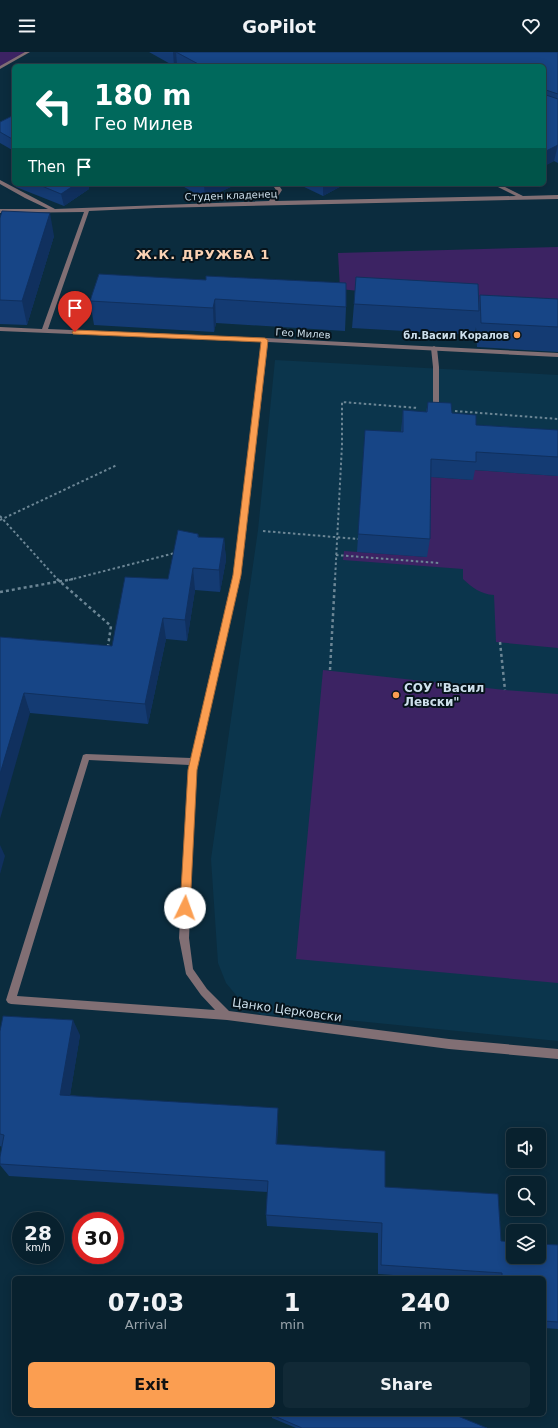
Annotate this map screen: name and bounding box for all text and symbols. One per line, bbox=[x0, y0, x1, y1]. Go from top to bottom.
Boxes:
icon: menu bbox=[16, 15, 38, 37]
icon: heart bbox=[520, 15, 542, 37]
text: GoPilot bbox=[242, 16, 316, 37]
text: 180 m bbox=[94, 79, 191, 112]
icon: left bbox=[28, 80, 80, 132]
text: Гео Милев bbox=[94, 113, 193, 134]
icon: arrive bbox=[73, 156, 95, 178]
text: Then bbox=[28, 158, 65, 176]
street label: Студен кладенец bbox=[185, 188, 278, 203]
district label: Ж.К. ДРУЖБА 1 bbox=[136, 247, 270, 262]
pin bbox=[58, 291, 92, 332]
icon: arrive bbox=[64, 297, 86, 319]
street label: Гео Милев bbox=[275, 327, 331, 340]
place label: бл.Васил Коралов bbox=[403, 330, 509, 341]
marker: бл.Васил Коралов bbox=[512, 330, 522, 340]
place label: СОУ "Васил Левски" bbox=[404, 681, 484, 709]
marker: СОУ "Васил Левски" bbox=[391, 690, 401, 700]
position arrow bbox=[164, 887, 206, 929]
street label: Цанко Церковски bbox=[231, 995, 343, 1025]
map controls bbox=[506, 1128, 546, 1264]
button: sound bbox=[506, 1128, 546, 1168]
button: search bbox=[506, 1176, 546, 1216]
speed limit sign: 30 bbox=[72, 1212, 124, 1264]
text: 28 bbox=[24, 1221, 52, 1245]
button: layers bbox=[506, 1224, 546, 1264]
text: km/h bbox=[25, 1242, 51, 1253]
text: 07:03 bbox=[108, 1289, 184, 1317]
text: 1 bbox=[284, 1289, 300, 1317]
text: 240 bbox=[400, 1289, 450, 1317]
text: Arrival bbox=[125, 1317, 167, 1332]
text: min bbox=[280, 1317, 304, 1332]
text: m bbox=[419, 1317, 432, 1332]
button: Exit bbox=[28, 1362, 275, 1408]
button: Share bbox=[283, 1362, 530, 1408]

